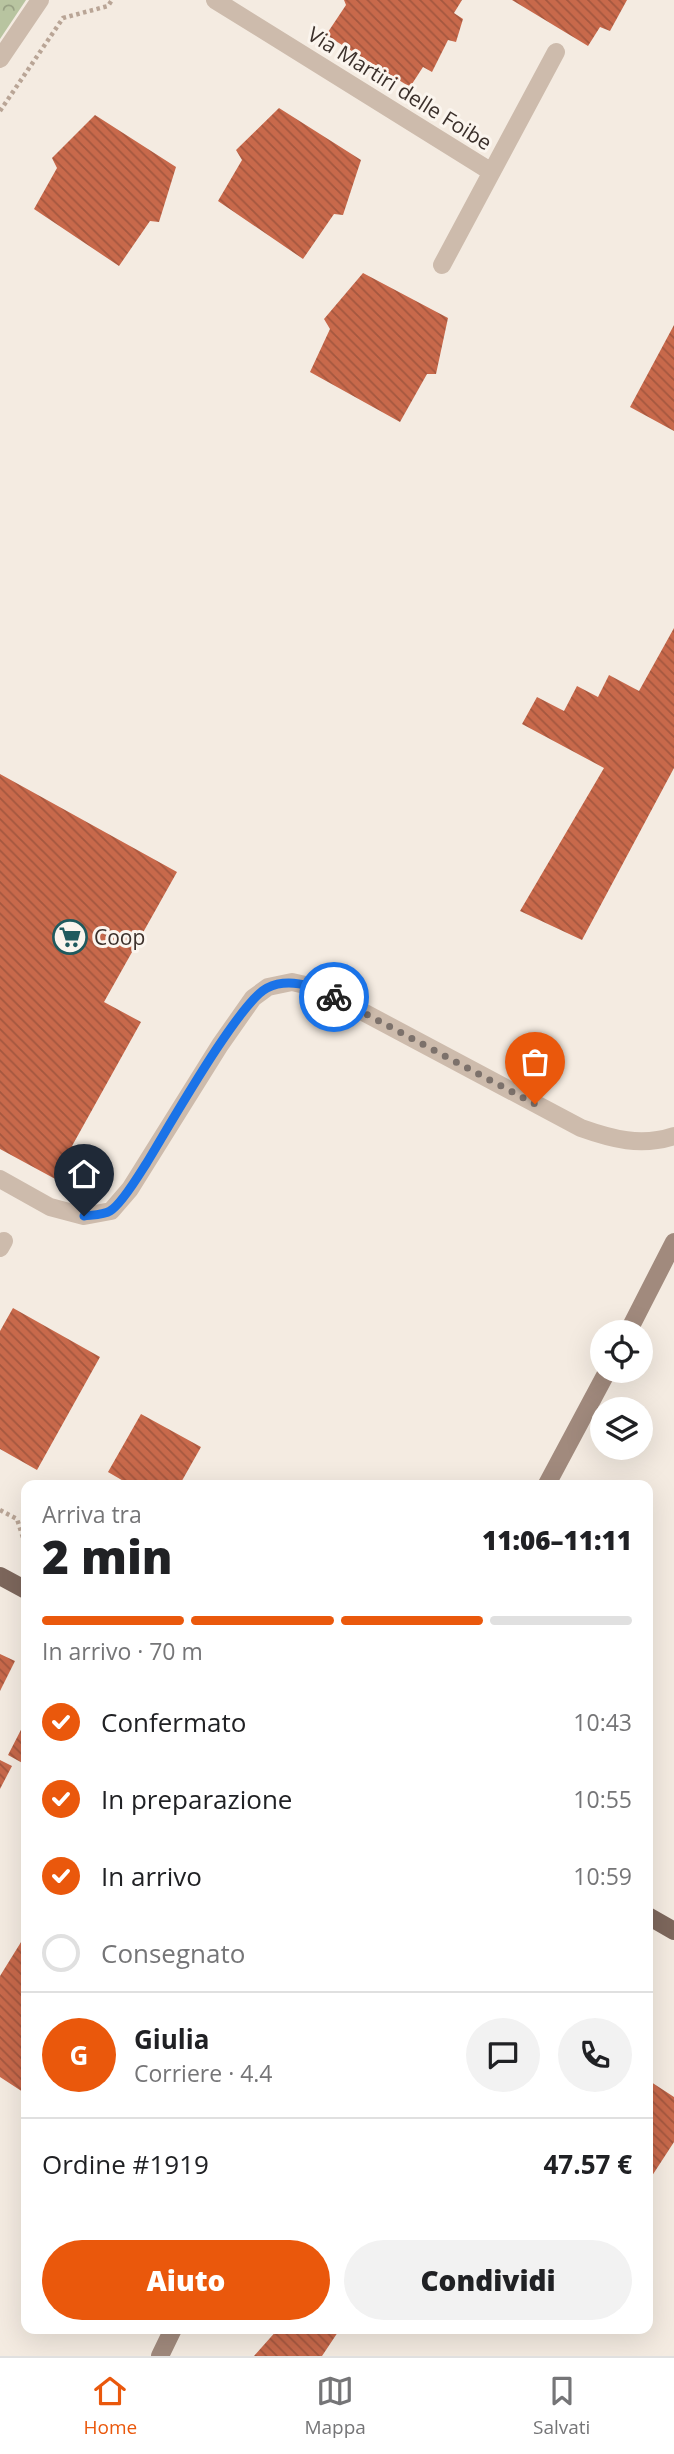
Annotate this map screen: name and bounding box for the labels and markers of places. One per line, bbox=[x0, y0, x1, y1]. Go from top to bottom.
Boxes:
supermarket icon: Coop bbox=[51, 918, 89, 956]
place label: Coop bbox=[94, 923, 145, 951]
pin bbox=[505, 1032, 565, 1104]
pin bbox=[54, 1144, 114, 1216]

